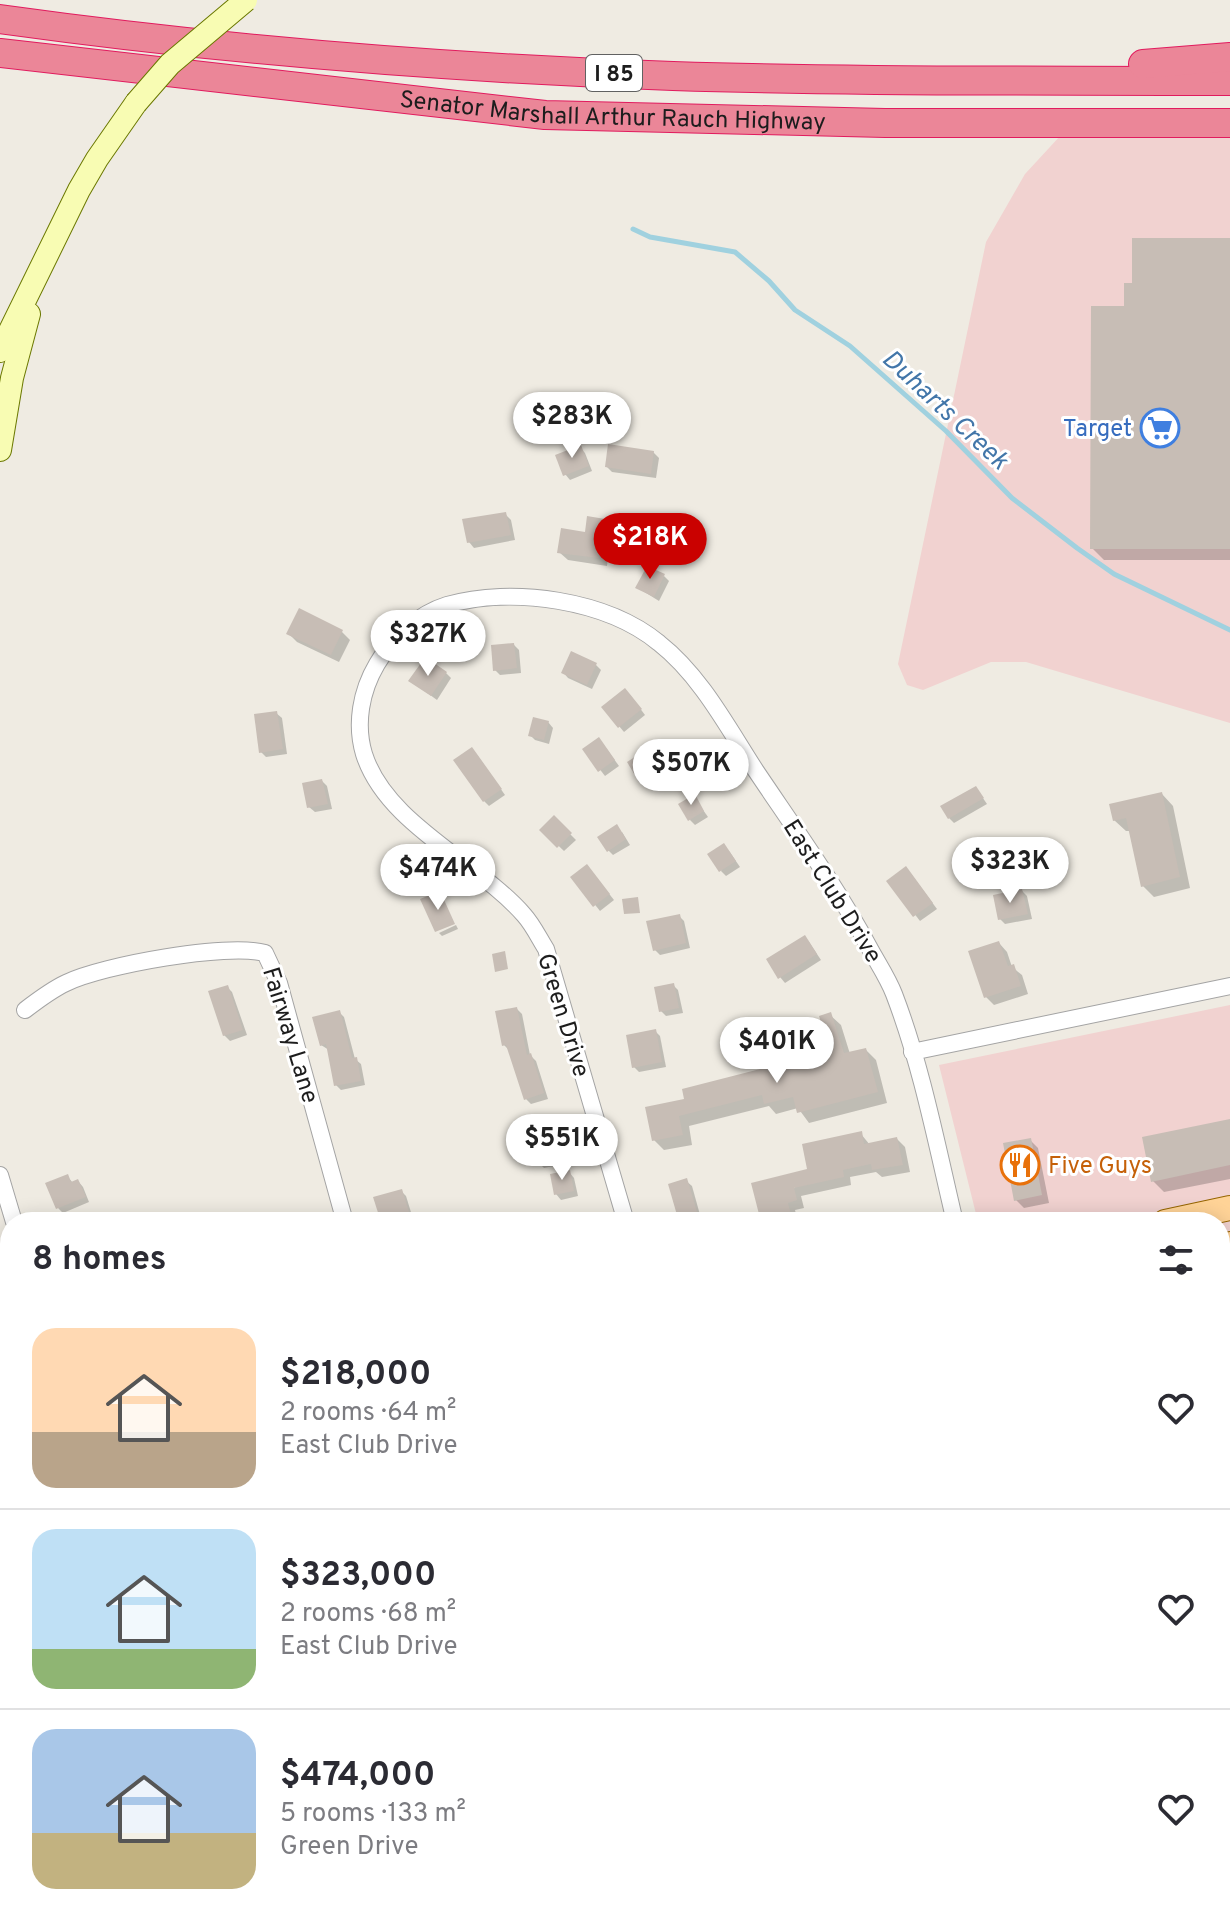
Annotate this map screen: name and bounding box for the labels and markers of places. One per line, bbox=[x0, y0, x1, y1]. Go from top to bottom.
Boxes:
pin: $283K bbox=[516, 392, 628, 460]
supermarket icon: Target bbox=[1139, 407, 1181, 449]
place label: Target bbox=[1063, 415, 1132, 445]
pin: $218K bbox=[594, 513, 706, 581]
pin: $327K bbox=[372, 610, 484, 678]
pin: $507K bbox=[635, 739, 747, 807]
pin: $323K bbox=[954, 837, 1066, 905]
pin: $474K bbox=[382, 844, 494, 912]
pin: $401K bbox=[721, 1017, 833, 1085]
pin: $551K bbox=[506, 1114, 618, 1182]
restaurant icon: Five Guys bbox=[999, 1144, 1041, 1186]
place label: Five Guys bbox=[1048, 1152, 1152, 1182]

